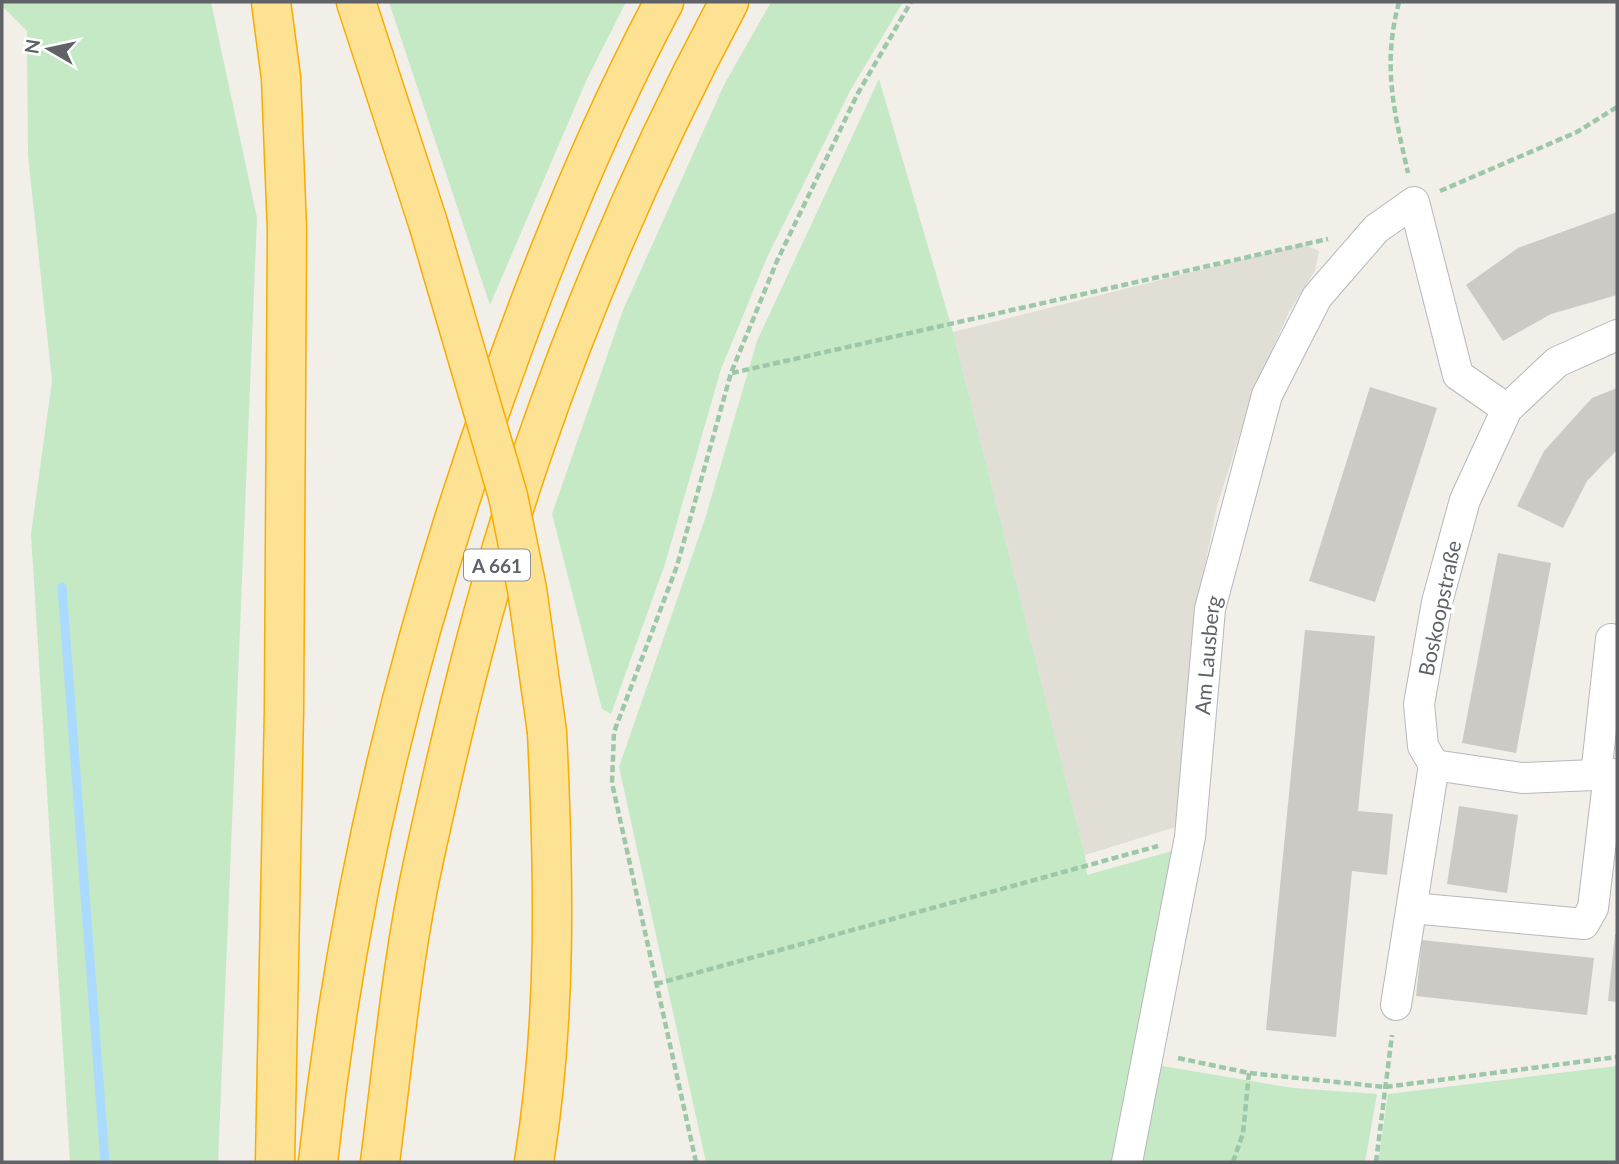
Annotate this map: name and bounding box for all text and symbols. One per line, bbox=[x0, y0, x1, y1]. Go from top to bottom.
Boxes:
north arrow bbox=[14, 14, 84, 84]
text: N bbox=[19, 37, 44, 55]
street label: Boskoopstraße bbox=[1412, 538, 1466, 678]
road number: A 661 bbox=[464, 550, 530, 580]
street label: Am Lausberg bbox=[1188, 592, 1226, 716]

